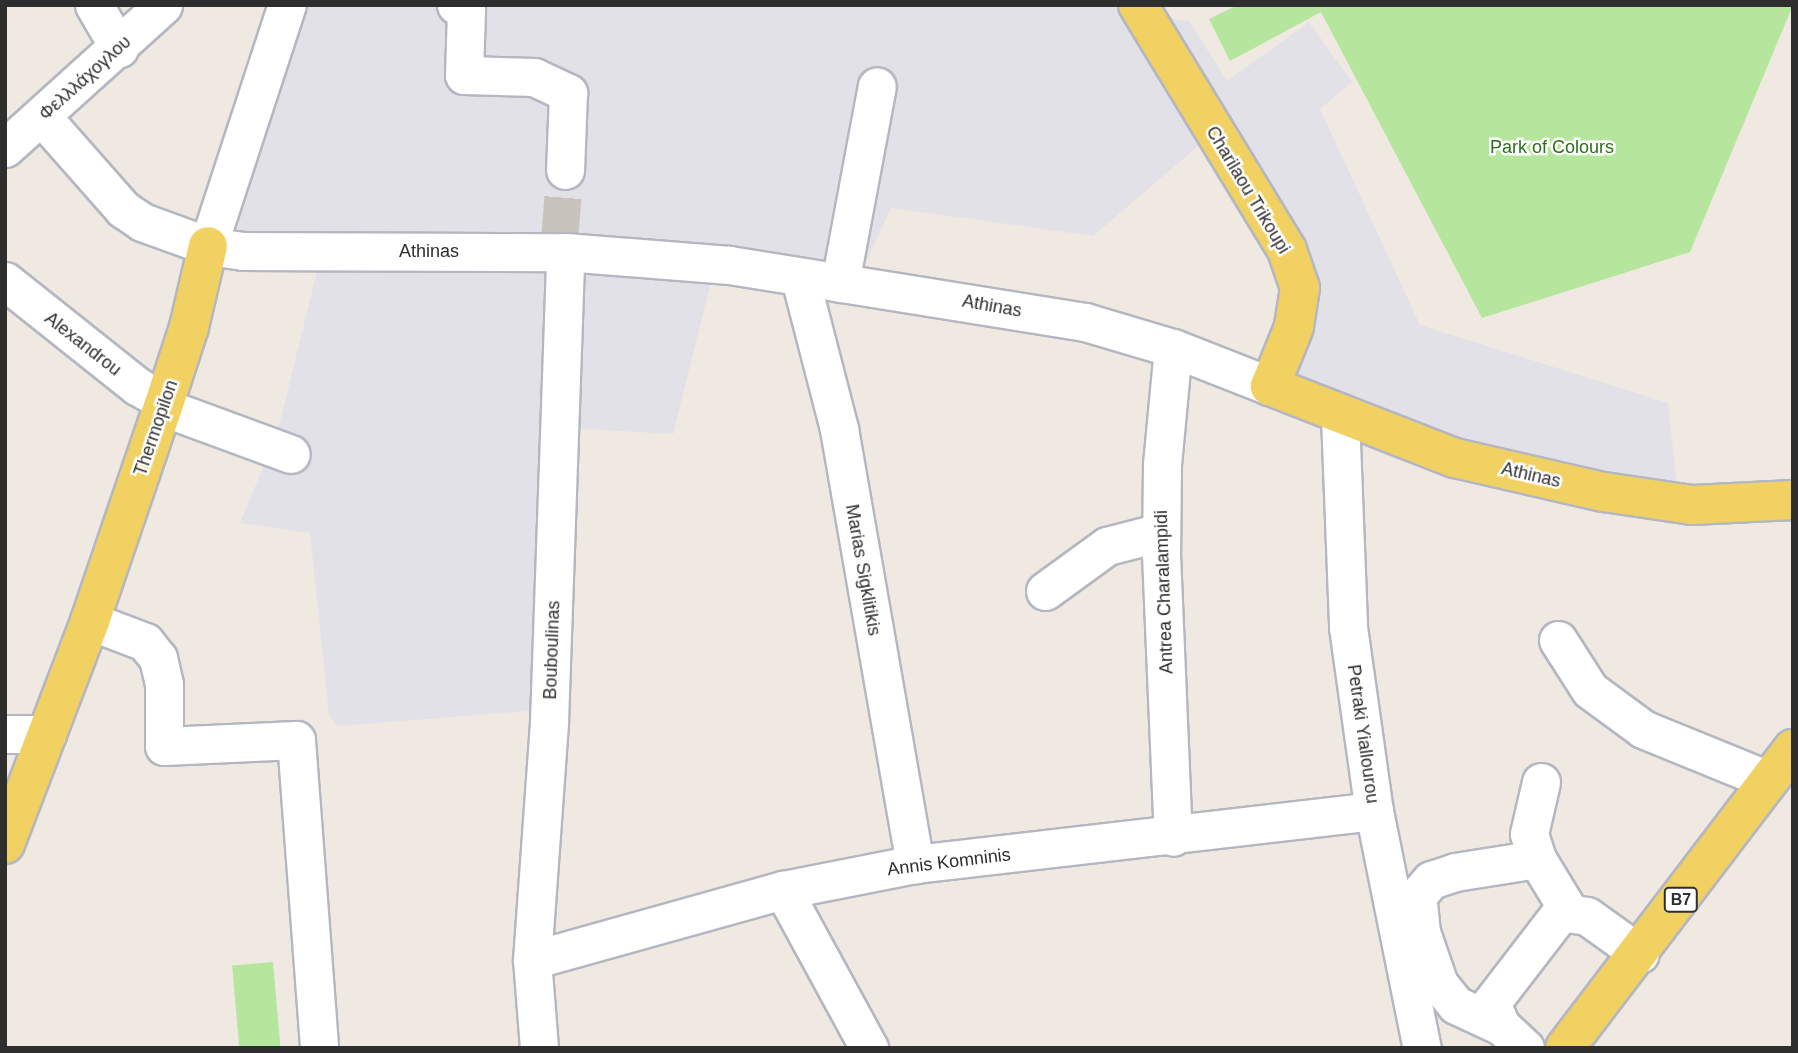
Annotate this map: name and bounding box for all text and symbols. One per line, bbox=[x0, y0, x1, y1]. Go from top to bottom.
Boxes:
street label: Φελλλάχογλου bbox=[35, 31, 135, 125]
street label: Charilaou Trikoupi bbox=[1201, 122, 1295, 258]
park label: Park of Colours bbox=[1490, 136, 1614, 158]
street label: Athinas bbox=[399, 240, 459, 262]
street label: Athinas bbox=[961, 290, 1023, 322]
street label: Alexandrou bbox=[40, 307, 126, 381]
street label: Thermopilon bbox=[130, 377, 182, 479]
street label: Athinas bbox=[1499, 458, 1563, 492]
street label: Marias Sigklitikis bbox=[841, 503, 885, 637]
street label: Antrea Charalampidi bbox=[1150, 510, 1178, 674]
street label: Bouboulinas bbox=[539, 600, 565, 700]
street label: Petraki Yiallourou bbox=[1343, 663, 1383, 805]
street label: Annis Komninis bbox=[886, 844, 1012, 880]
road number: B7 bbox=[1664, 888, 1698, 912]

